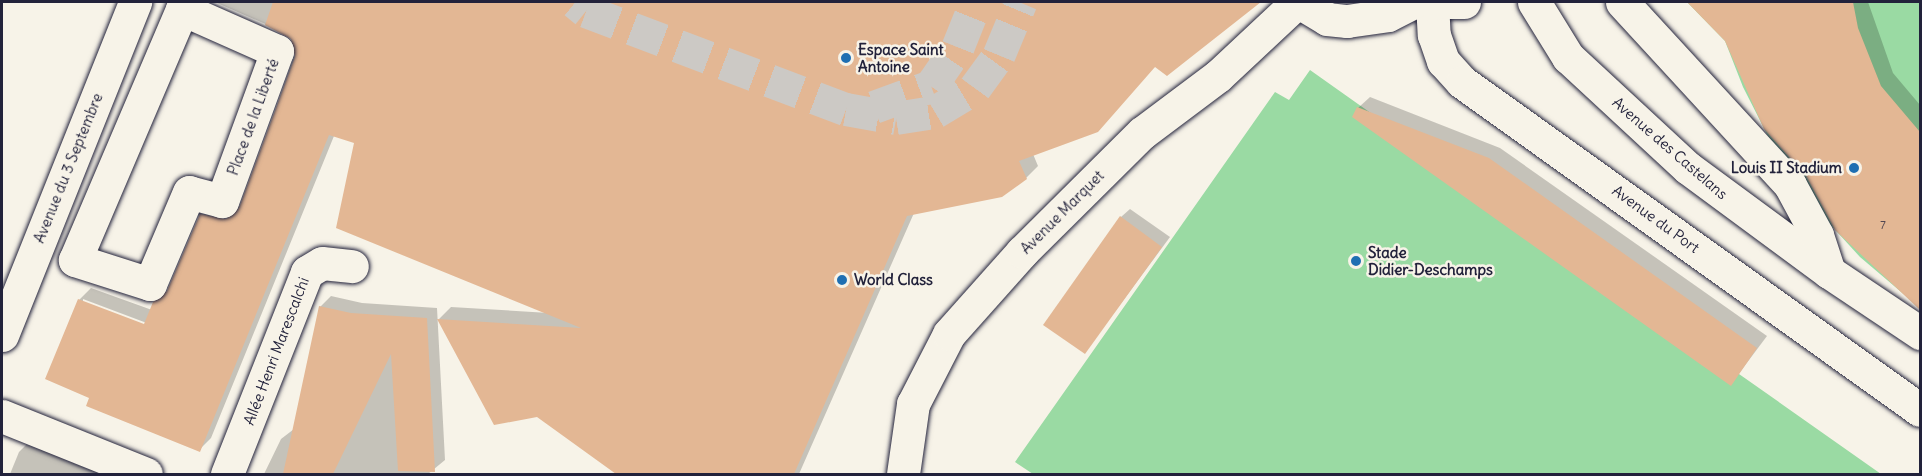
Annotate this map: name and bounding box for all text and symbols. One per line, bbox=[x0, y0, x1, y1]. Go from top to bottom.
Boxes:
place label: Espace Saint Antoine bbox=[858, 40, 944, 75]
marker: Espace Saint Antoine bbox=[839, 51, 853, 65]
street label: Place de la Liberté bbox=[224, 56, 282, 178]
street label: Avenue du 3 Septembre bbox=[30, 90, 106, 246]
street label: Avenue des Castelans bbox=[1609, 93, 1731, 203]
place label: Louis II Stadium bbox=[1731, 159, 1842, 177]
marker: Louis II Stadium bbox=[1847, 161, 1861, 175]
street label: Avenue Marquet bbox=[1017, 167, 1107, 257]
street label: Avenue du Port bbox=[1609, 181, 1703, 257]
house number: 7 bbox=[1880, 218, 1886, 232]
place label: Stade Didier-Deschamps bbox=[1368, 243, 1493, 278]
marker: Stade Didier-Deschamps bbox=[1349, 254, 1363, 268]
place label: World Class bbox=[854, 271, 933, 289]
marker: World Class bbox=[835, 273, 849, 287]
street label: Allée Henri Marescalchi bbox=[239, 275, 313, 427]

